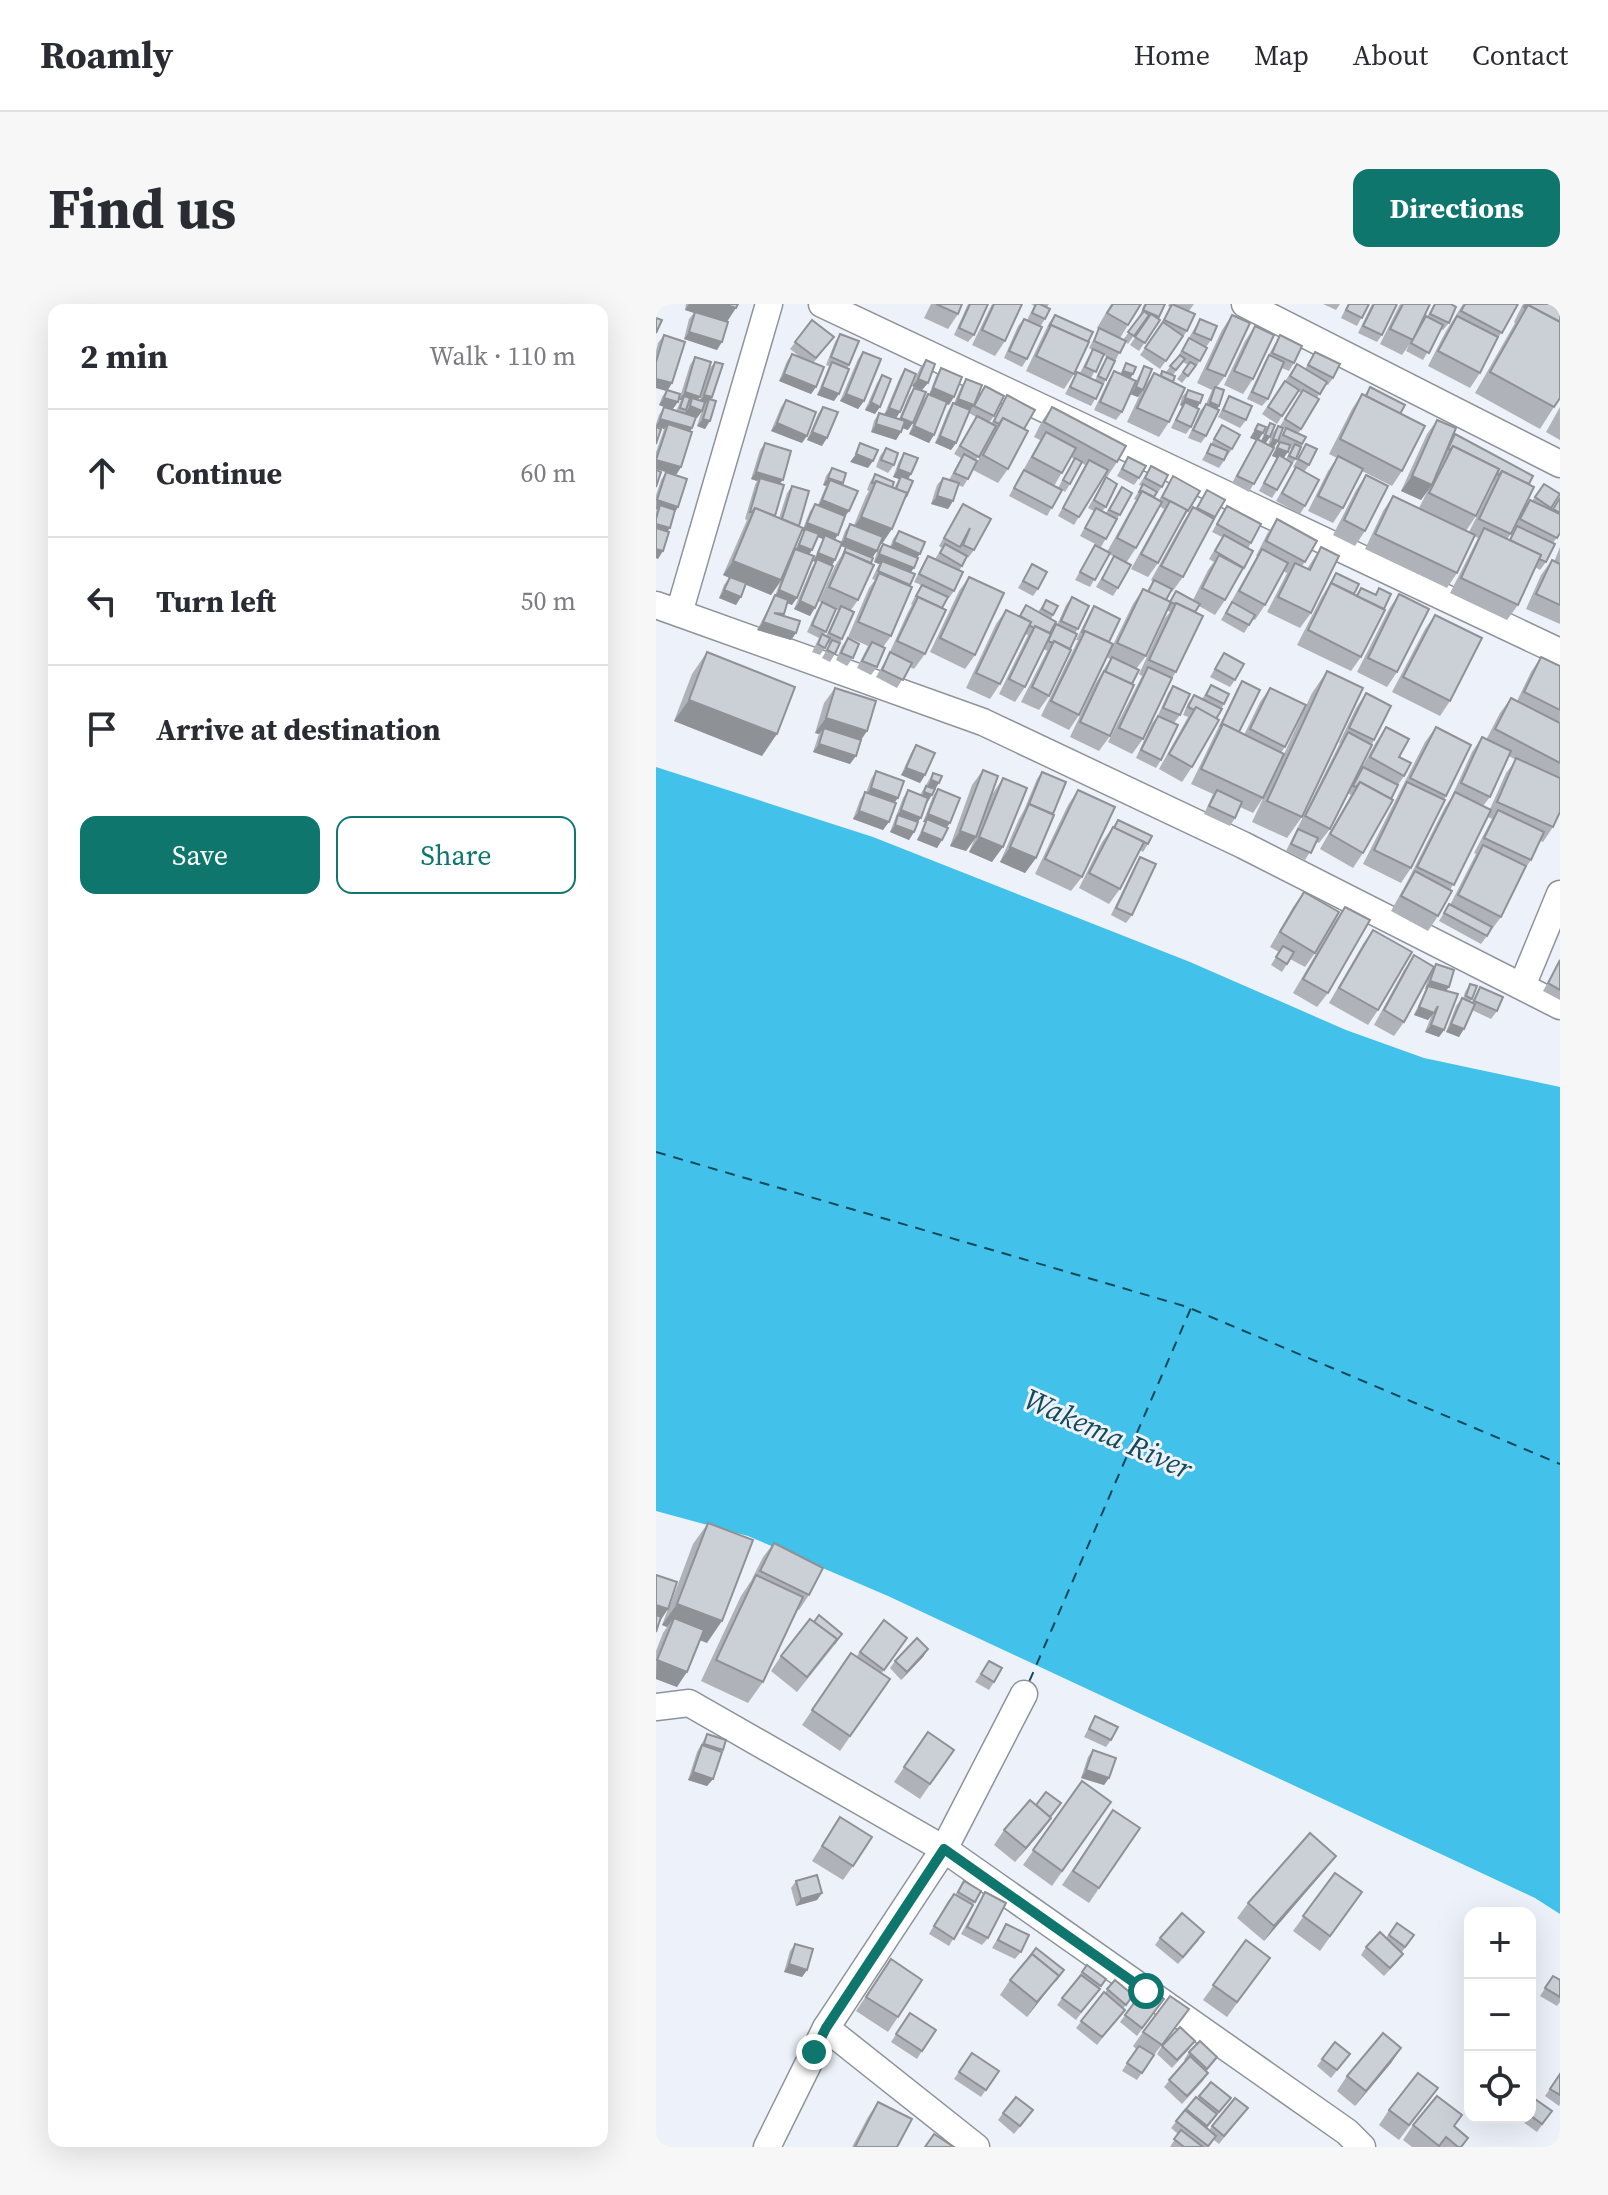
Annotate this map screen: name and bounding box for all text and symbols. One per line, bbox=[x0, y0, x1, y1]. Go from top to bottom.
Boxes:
text: Roamly bbox=[40, 29, 173, 81]
text: Home bbox=[1134, 36, 1210, 74]
text: Map bbox=[1254, 36, 1309, 74]
text: About bbox=[1353, 36, 1428, 74]
text: Contact bbox=[1472, 36, 1568, 74]
button: Directions bbox=[1353, 169, 1560, 247]
text: Find us bbox=[48, 170, 236, 247]
text: 2 min bbox=[80, 333, 168, 379]
text: Walk · 110 m bbox=[429, 338, 576, 374]
icon: ahead bbox=[80, 451, 124, 495]
text: Continue bbox=[156, 453, 282, 494]
text: 60 m bbox=[521, 455, 576, 491]
icon: left bbox=[80, 579, 124, 623]
text: Turn left bbox=[156, 581, 276, 622]
text: 50 m bbox=[521, 583, 576, 619]
icon: arrive bbox=[80, 707, 124, 751]
text: Arrive at destination bbox=[156, 709, 441, 750]
button: Save bbox=[80, 816, 320, 894]
button: Share bbox=[336, 816, 576, 894]
water label: Wakema River bbox=[1018, 1378, 1200, 1489]
map controls bbox=[1464, 1907, 1536, 2123]
button: + bbox=[1464, 1907, 1536, 1979]
route start bbox=[1128, 1973, 1164, 2009]
button: − bbox=[1464, 1979, 1536, 2051]
route end bbox=[796, 2034, 832, 2070]
button: locate bbox=[1464, 2051, 1536, 2123]

